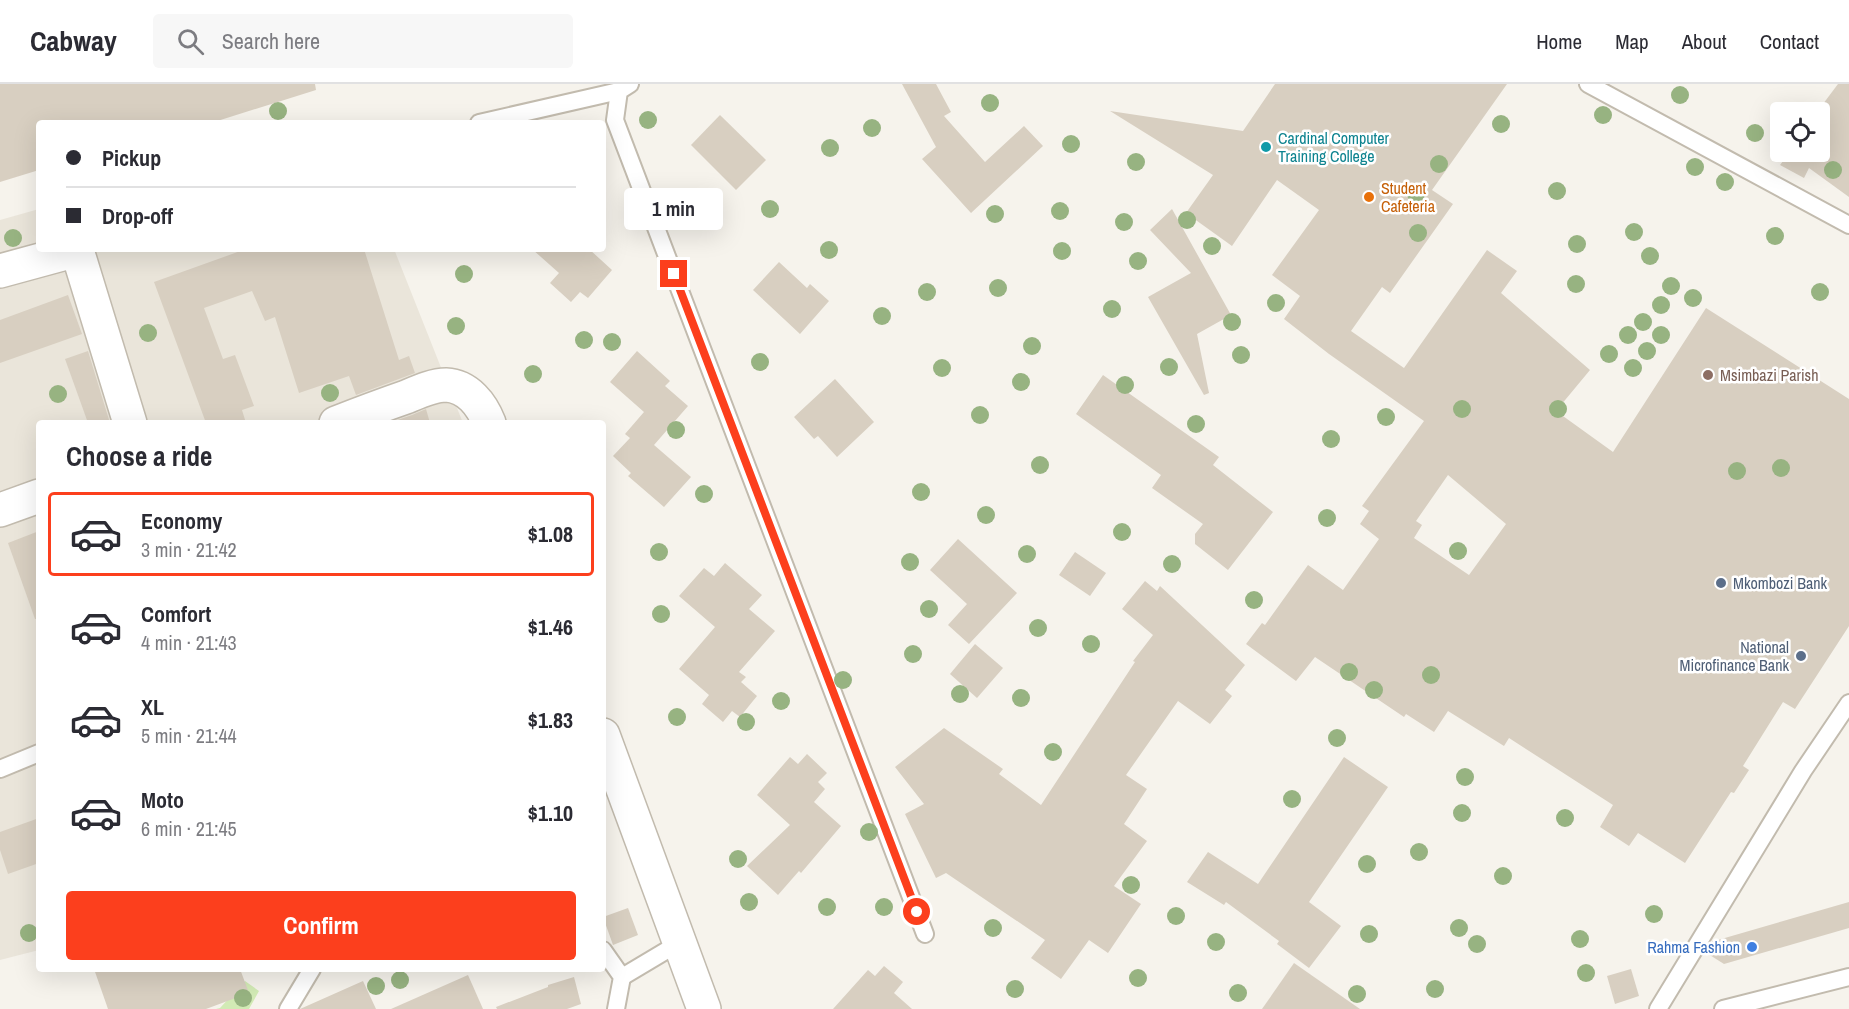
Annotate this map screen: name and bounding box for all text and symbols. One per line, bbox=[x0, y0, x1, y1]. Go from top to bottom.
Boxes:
search box bbox=[153, 14, 573, 68]
text: Cabway bbox=[30, 22, 117, 60]
icon: search bbox=[174, 25, 207, 58]
text: Search here bbox=[222, 26, 320, 56]
text: Home bbox=[1536, 27, 1582, 56]
text: Map bbox=[1615, 27, 1649, 56]
text: About bbox=[1682, 27, 1727, 56]
text: Contact bbox=[1760, 27, 1819, 56]
map controls bbox=[1770, 102, 1830, 162]
button: locate bbox=[1770, 102, 1830, 162]
place label: Cardinal Computer Training College bbox=[1278, 127, 1389, 167]
marker: Cardinal Computer Training College bbox=[1259, 140, 1273, 154]
text: Pickup bbox=[102, 143, 161, 173]
place label: Student Cafeteria bbox=[1381, 177, 1436, 217]
callout: 1 min bbox=[624, 187, 724, 229]
marker: Student Cafeteria bbox=[1362, 190, 1376, 204]
text: 1 min bbox=[652, 195, 695, 222]
text: Drop-off bbox=[102, 201, 173, 231]
route end bbox=[660, 260, 687, 287]
place label: Msimbazi Parish bbox=[1720, 364, 1818, 386]
marker: Msimbazi Parish bbox=[1701, 368, 1715, 382]
text: Choose a ride bbox=[66, 438, 212, 474]
text: Economy bbox=[141, 506, 222, 536]
icon: car bbox=[69, 507, 123, 561]
text: $1.08 bbox=[528, 519, 573, 549]
text: 3 min · 21:42 bbox=[141, 536, 237, 563]
place label: Mkombozi Bank bbox=[1733, 572, 1828, 594]
marker: Mkombozi Bank bbox=[1714, 576, 1728, 590]
text: Comfort bbox=[141, 599, 211, 629]
icon: car bbox=[69, 600, 123, 654]
text: $1.46 bbox=[528, 612, 573, 642]
text: 4 min · 21:43 bbox=[141, 629, 237, 656]
place label: National Microfinance Bank bbox=[1680, 636, 1789, 676]
marker: National Microfinance Bank bbox=[1794, 649, 1808, 663]
text: XL bbox=[141, 692, 164, 722]
icon: car bbox=[69, 693, 123, 747]
text: $1.83 bbox=[528, 705, 573, 735]
text: 5 min · 21:44 bbox=[141, 722, 237, 749]
text: Moto bbox=[141, 785, 184, 815]
icon: car bbox=[69, 786, 123, 840]
text: $1.10 bbox=[528, 798, 573, 828]
text: 6 min · 21:45 bbox=[141, 815, 237, 842]
button: Confirm bbox=[66, 891, 576, 960]
route start bbox=[903, 898, 930, 925]
place label: Rahma Fashion bbox=[1647, 936, 1740, 958]
marker: Rahma Fashion bbox=[1745, 940, 1759, 954]

